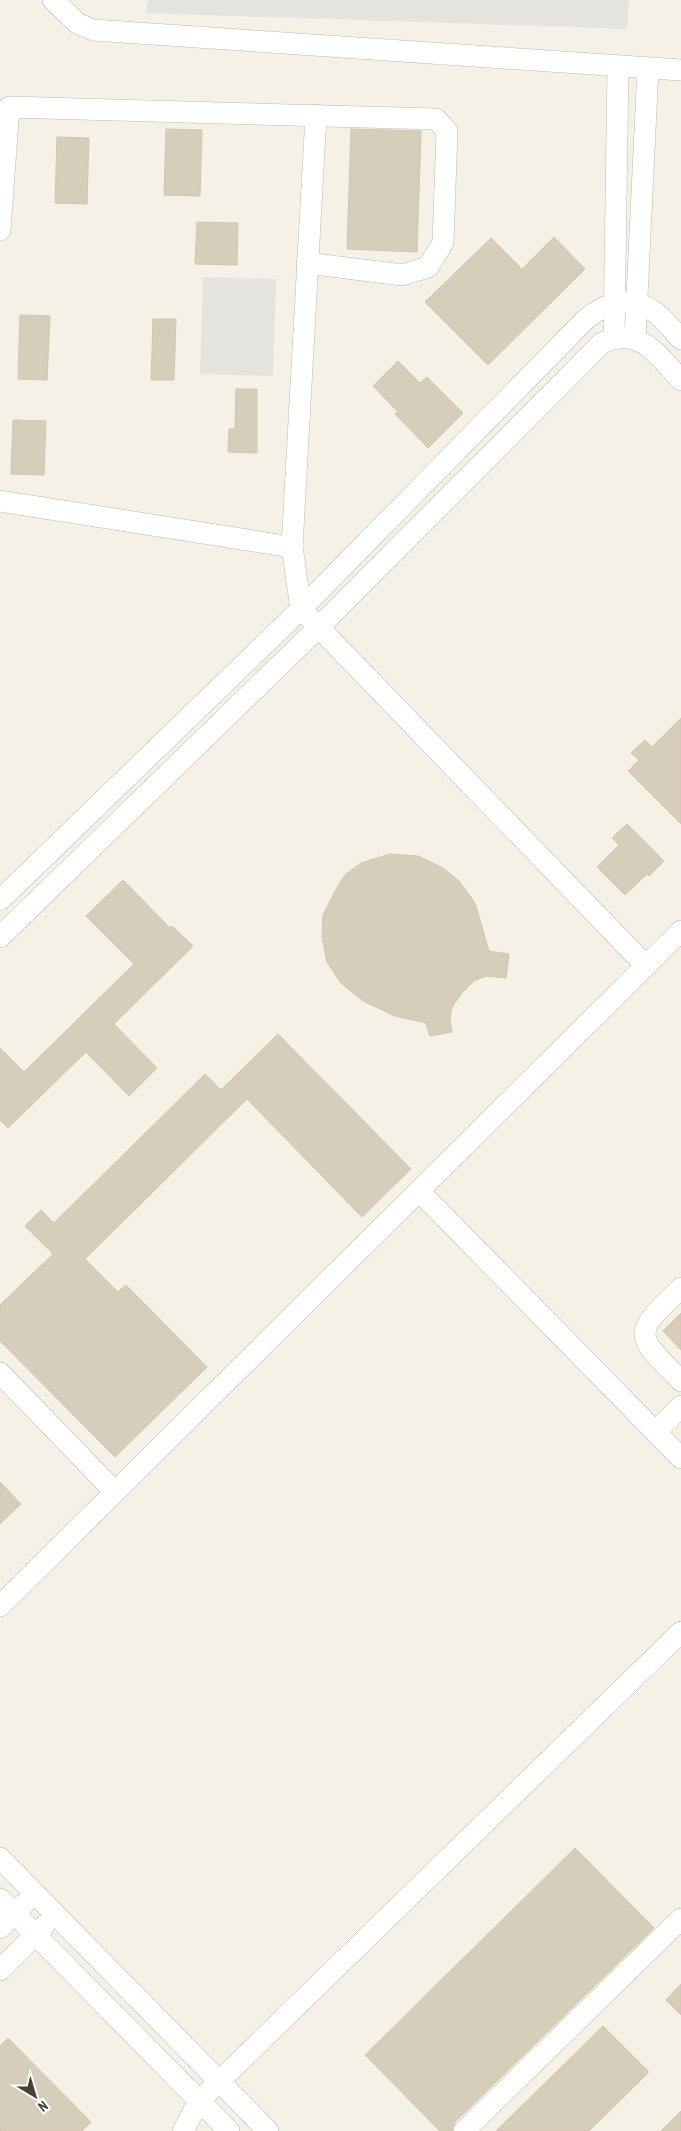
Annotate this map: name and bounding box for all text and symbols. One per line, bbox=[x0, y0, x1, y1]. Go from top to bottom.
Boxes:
north arrow bbox=[10, 2071, 60, 2121]
text: N bbox=[34, 2097, 52, 2116]

